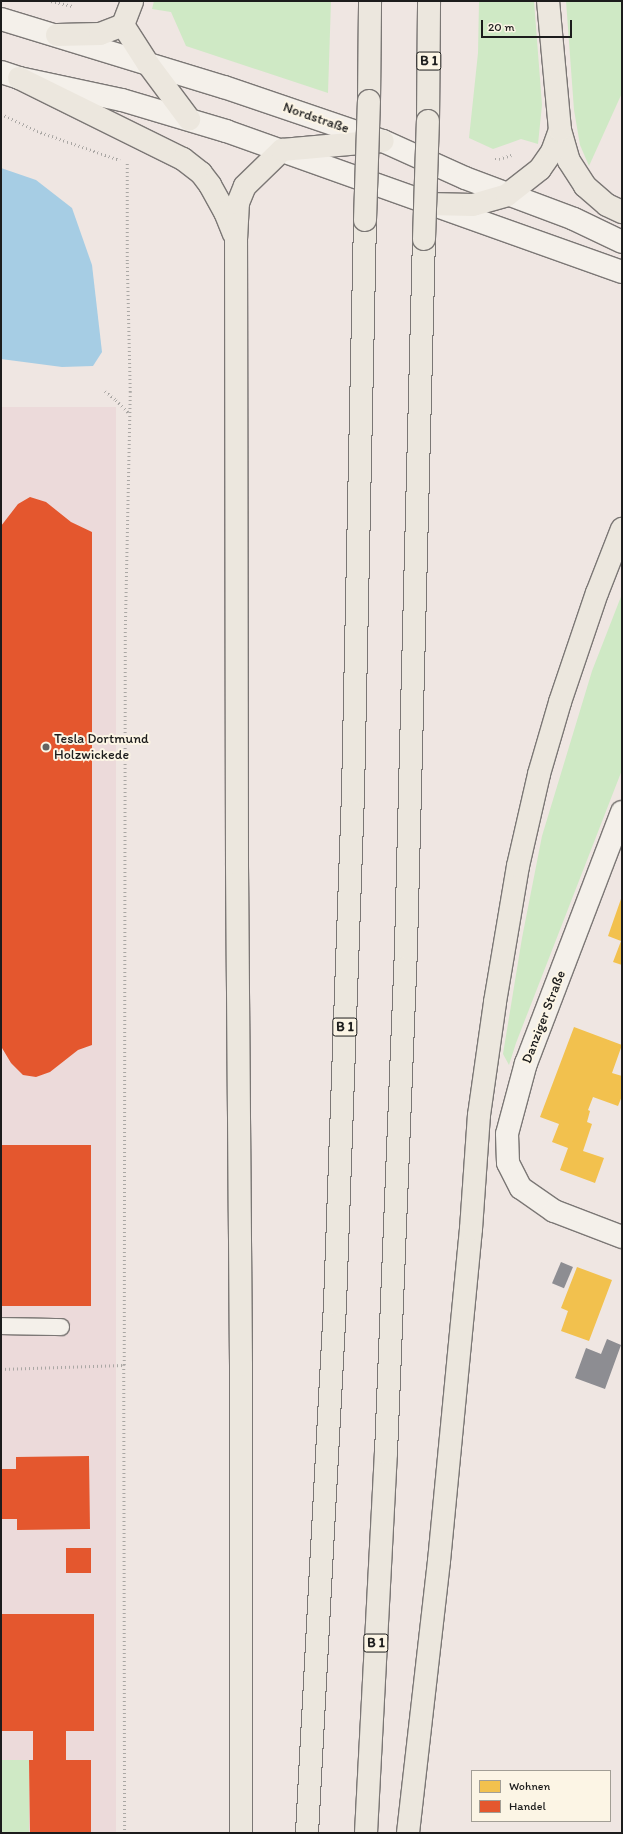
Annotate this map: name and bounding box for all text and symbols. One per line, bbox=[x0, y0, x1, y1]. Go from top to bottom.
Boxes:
scale bar bbox=[483, 12, 574, 38]
text: 20 m bbox=[488, 20, 515, 34]
road number: B 1 bbox=[416, 50, 442, 72]
street label: Nordstraße bbox=[281, 99, 351, 137]
place label: Tesla Dortmund Holzwickede bbox=[54, 731, 149, 764]
marker: Tesla Dortmund Holzwickede bbox=[41, 742, 51, 752]
street label: Danziger Straße bbox=[519, 968, 569, 1066]
road number: B 1 bbox=[332, 1016, 358, 1038]
road number: B 1 bbox=[363, 1632, 389, 1654]
legend bbox=[471, 1770, 611, 1822]
text: Wohnen bbox=[509, 1779, 550, 1793]
text: Handel bbox=[509, 1799, 546, 1813]

